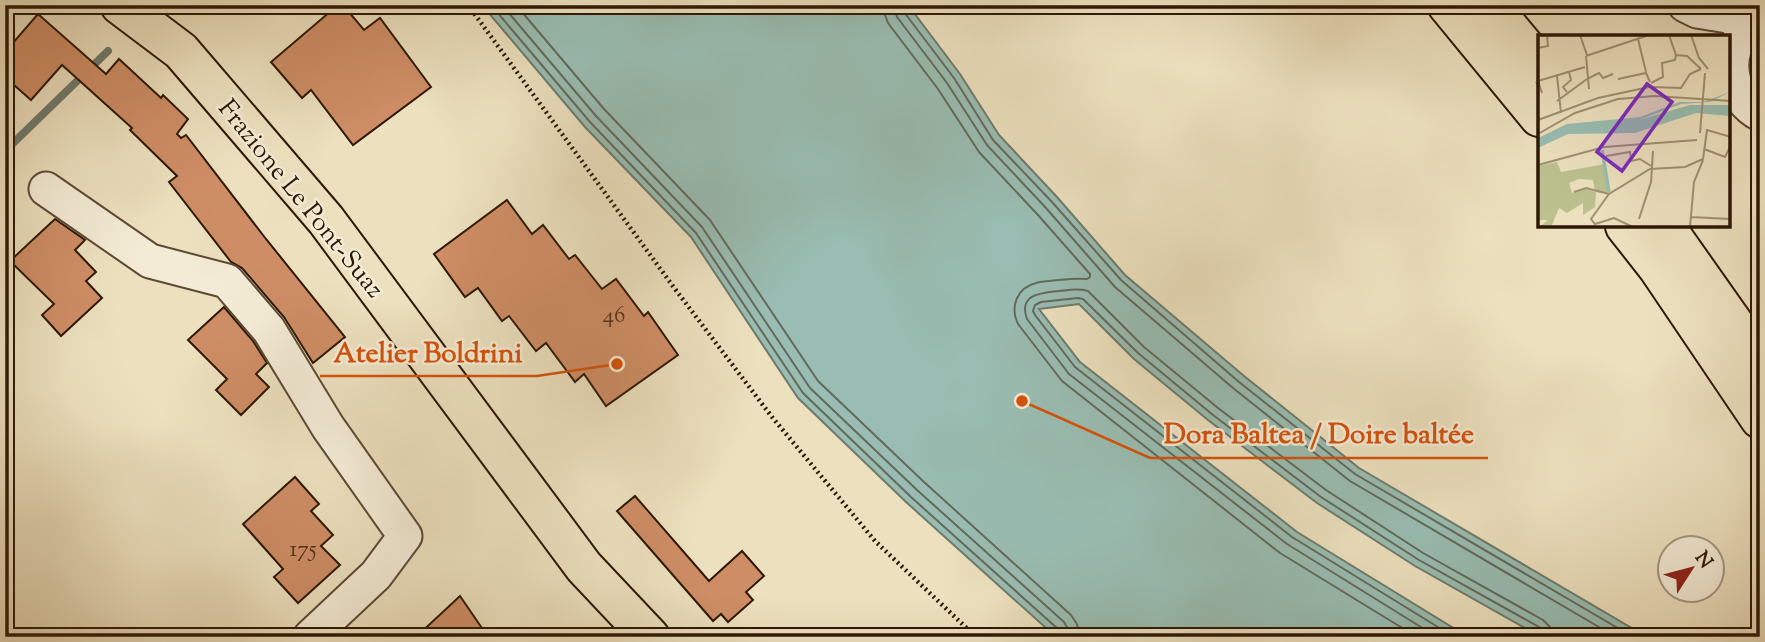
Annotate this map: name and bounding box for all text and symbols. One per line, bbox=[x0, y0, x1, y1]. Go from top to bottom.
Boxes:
inset map bbox=[1538, 35, 1730, 228]
street label: Frazione Le Pont-Suaz bbox=[208, 92, 392, 307]
house number: 46 bbox=[603, 300, 625, 333]
callout: Atelier Boldrini bbox=[320, 327, 537, 376]
text: Atelier Boldrini bbox=[334, 335, 523, 375]
callout: Dora Baltea / Doire baltée bbox=[1150, 409, 1488, 458]
text: Dora Baltea / Doire baltée bbox=[1164, 416, 1474, 456]
house number: 175 bbox=[289, 534, 317, 567]
north arrow bbox=[1656, 534, 1726, 604]
text: N bbox=[1687, 546, 1718, 575]

